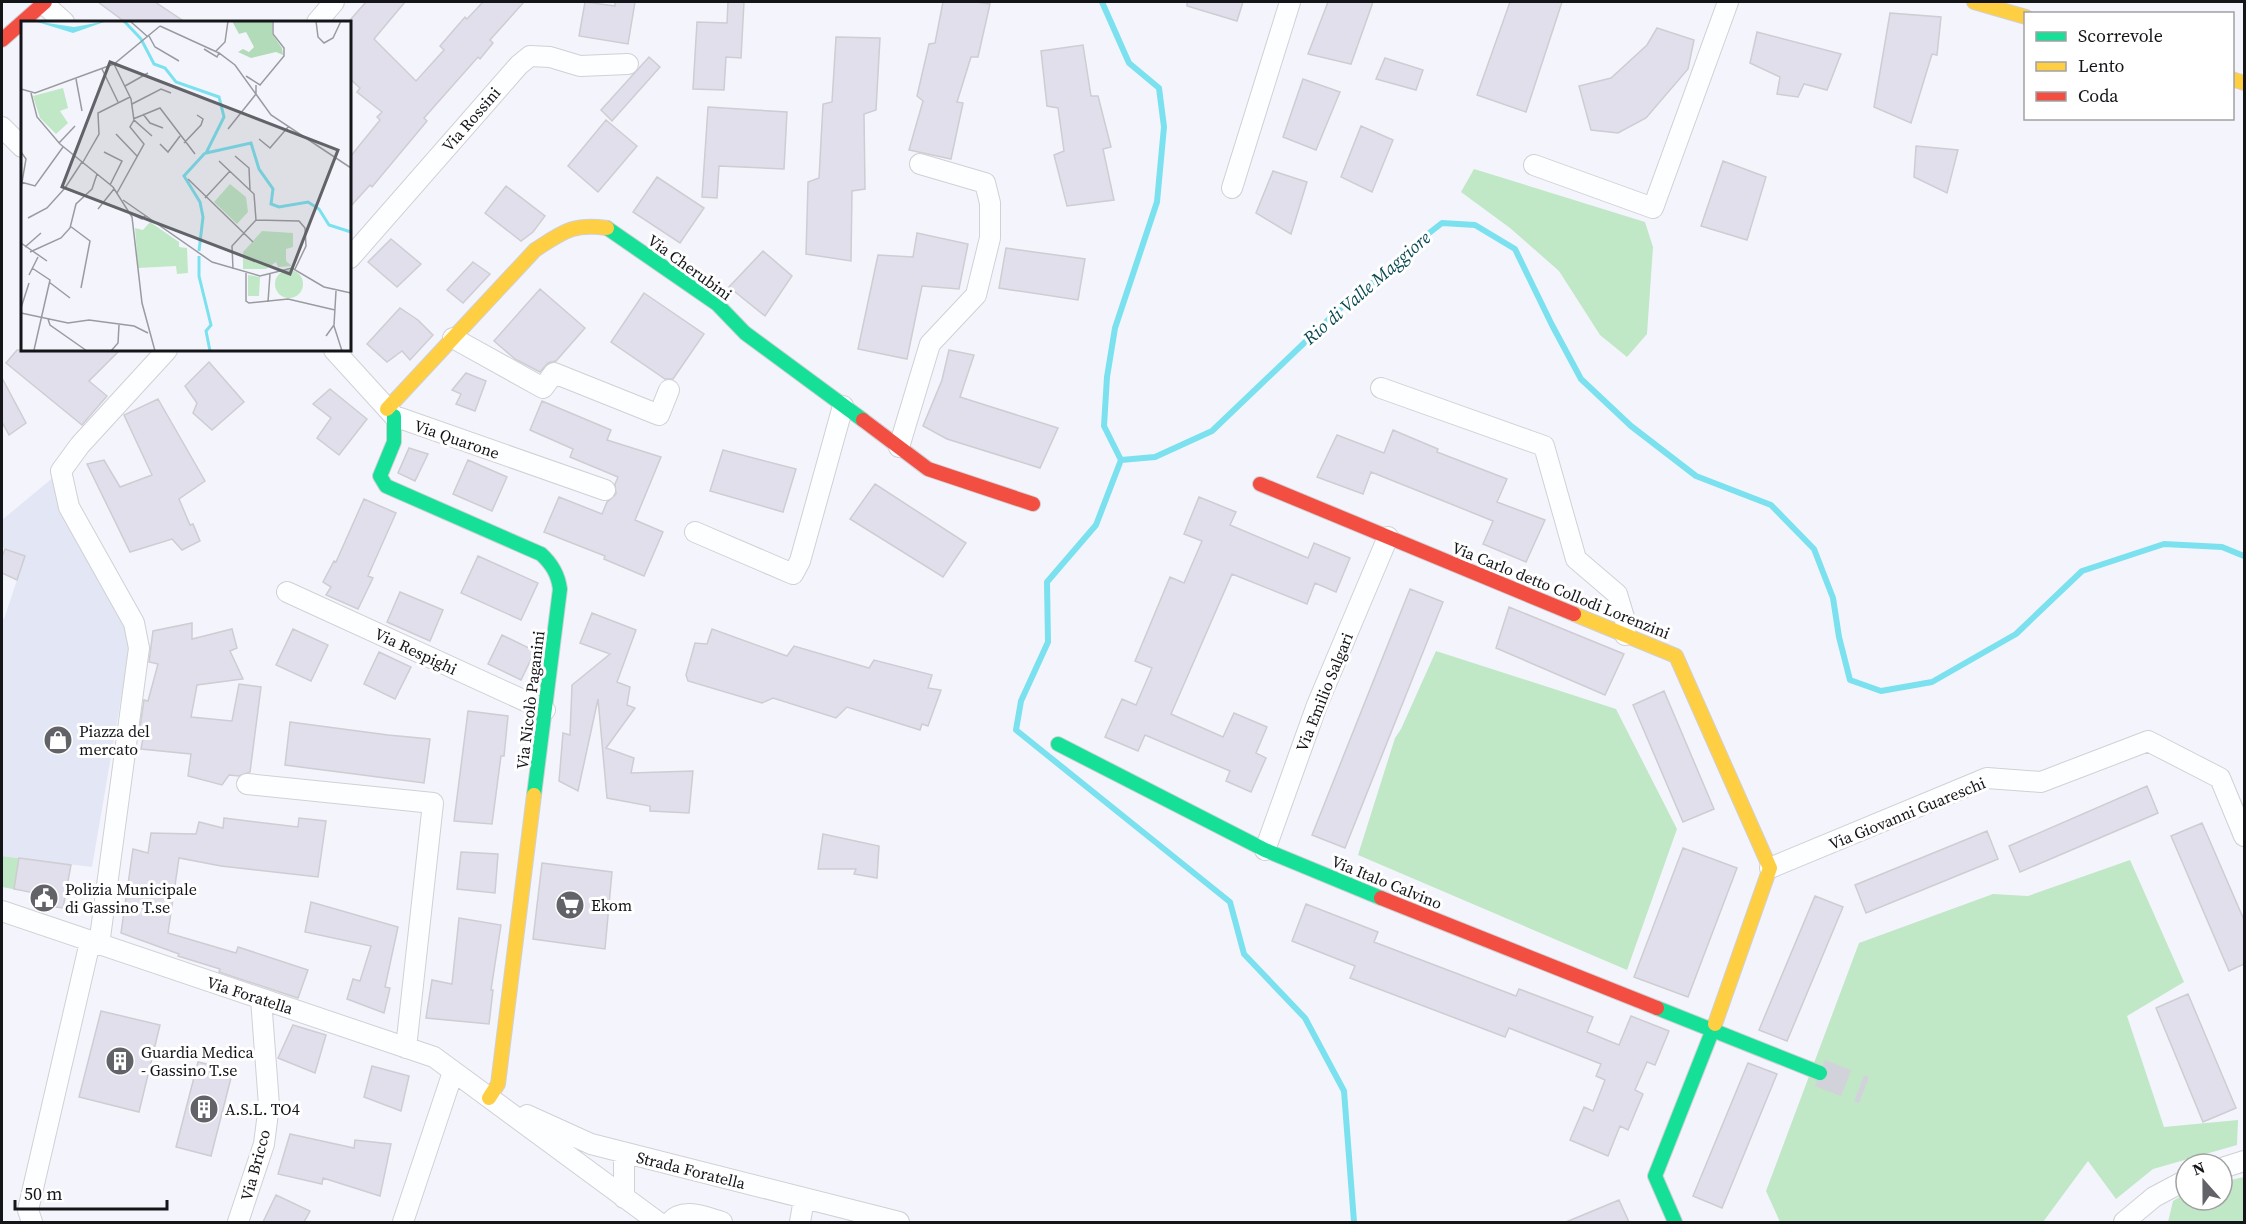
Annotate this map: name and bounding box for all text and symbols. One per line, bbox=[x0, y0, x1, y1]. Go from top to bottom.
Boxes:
legend bbox=[2024, 12, 2234, 120]
inset map bbox=[21, 21, 351, 351]
text: Scorrevole bbox=[2078, 23, 2163, 48]
text: Lento bbox=[2078, 53, 2125, 78]
street label: Via Rossini bbox=[437, 82, 505, 156]
text: Coda bbox=[2078, 83, 2119, 108]
water label: Rio di Valle Maggiore bbox=[1297, 225, 1436, 351]
street label: Via Cherubini bbox=[643, 229, 737, 305]
street label: Via Quarone bbox=[411, 414, 503, 464]
street label: Via Carlo detto Collodi Lorenzini bbox=[1449, 536, 1673, 644]
street label: Via Respighi bbox=[371, 622, 461, 680]
street label: Via Nicolò Paganini bbox=[511, 629, 549, 771]
street label: Via Emilio Salgari bbox=[1290, 629, 1358, 755]
place label: Piazza del mercato bbox=[79, 720, 150, 760]
shop icon: Piazza del mercato bbox=[42, 724, 74, 756]
street label: Via Giovanni Guareschi bbox=[1825, 771, 1989, 855]
street label: Via Italo Calvino bbox=[1328, 850, 1446, 914]
place label: Polizia Municipale di Gassino T.se bbox=[65, 878, 197, 918]
public building icon: Polizia Municipale di Gassino T.se bbox=[28, 882, 60, 914]
supermarket icon: Ekom bbox=[554, 889, 586, 921]
place label: Ekom bbox=[591, 894, 632, 916]
street label: Via Foratella bbox=[204, 971, 297, 1020]
place label: Guardia Medica - Gassino T.se bbox=[141, 1041, 255, 1081]
building icon: Guardia Medica - Gassino T.se bbox=[104, 1045, 136, 1077]
building icon: A.S.L. TO4 bbox=[188, 1093, 220, 1125]
place label: A.S.L. TO4 bbox=[225, 1098, 300, 1120]
street label: Via Bricco bbox=[235, 1127, 275, 1203]
street label: Strada Foratella bbox=[634, 1146, 749, 1194]
north arrow bbox=[2174, 1152, 2234, 1212]
text: N bbox=[2189, 1156, 2208, 1180]
scale bar bbox=[15, 1173, 166, 1211]
text: 50 m bbox=[24, 1181, 62, 1206]

